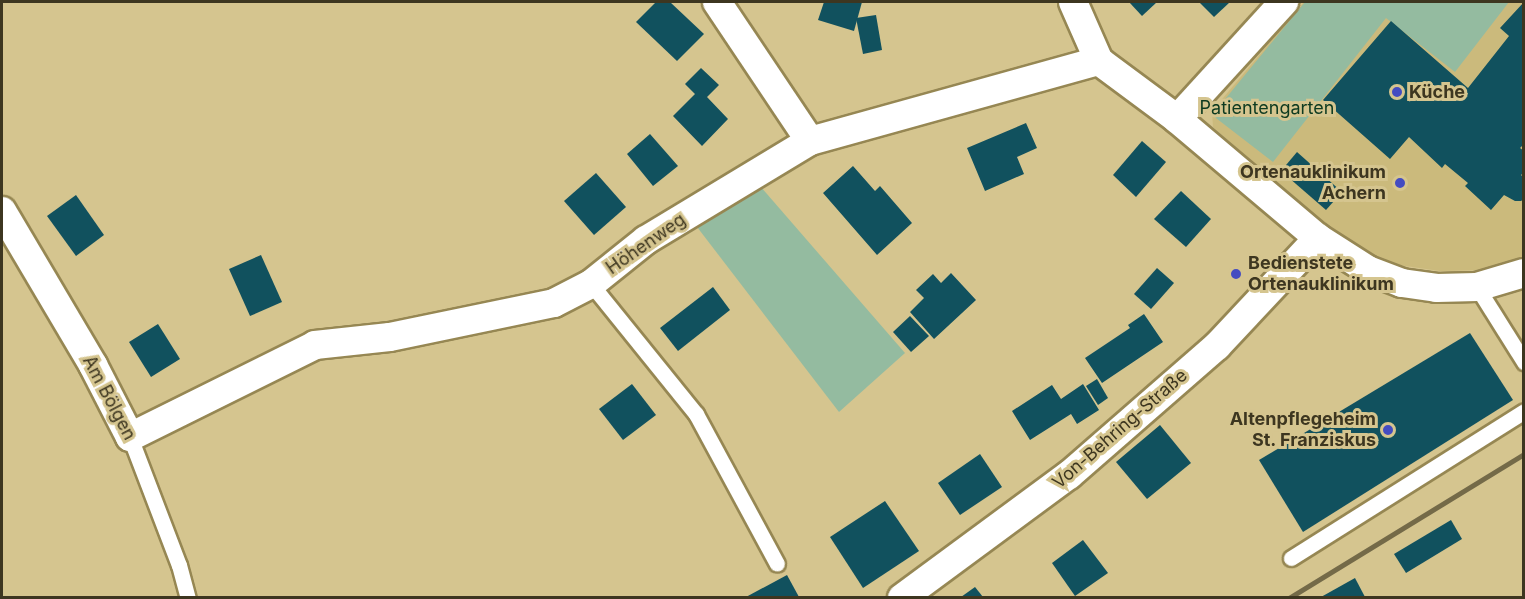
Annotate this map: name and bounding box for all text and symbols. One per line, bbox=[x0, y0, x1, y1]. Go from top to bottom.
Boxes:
place label: Küche bbox=[1409, 81, 1465, 103]
marker: Küche bbox=[1390, 85, 1404, 99]
park label: Patientengarten bbox=[1200, 97, 1334, 119]
place label: Ortenauklinikum Achern bbox=[1240, 162, 1386, 204]
marker: Ortenauklinikum Achern bbox=[1391, 174, 1409, 192]
street label: Höhenweg bbox=[602, 209, 690, 279]
place label: Bedienstete Ortenauklinikum bbox=[1248, 253, 1394, 296]
marker: Bedienstete Ortenauklinikum bbox=[1229, 267, 1243, 281]
street label: Am Bölgen bbox=[78, 352, 140, 444]
street label: Von-Behring-Straße bbox=[1048, 365, 1192, 493]
place label: Altenpflegeheim St. Franziskus bbox=[1230, 409, 1376, 452]
marker: Altenpflegeheim St. Franziskus bbox=[1381, 423, 1395, 437]

